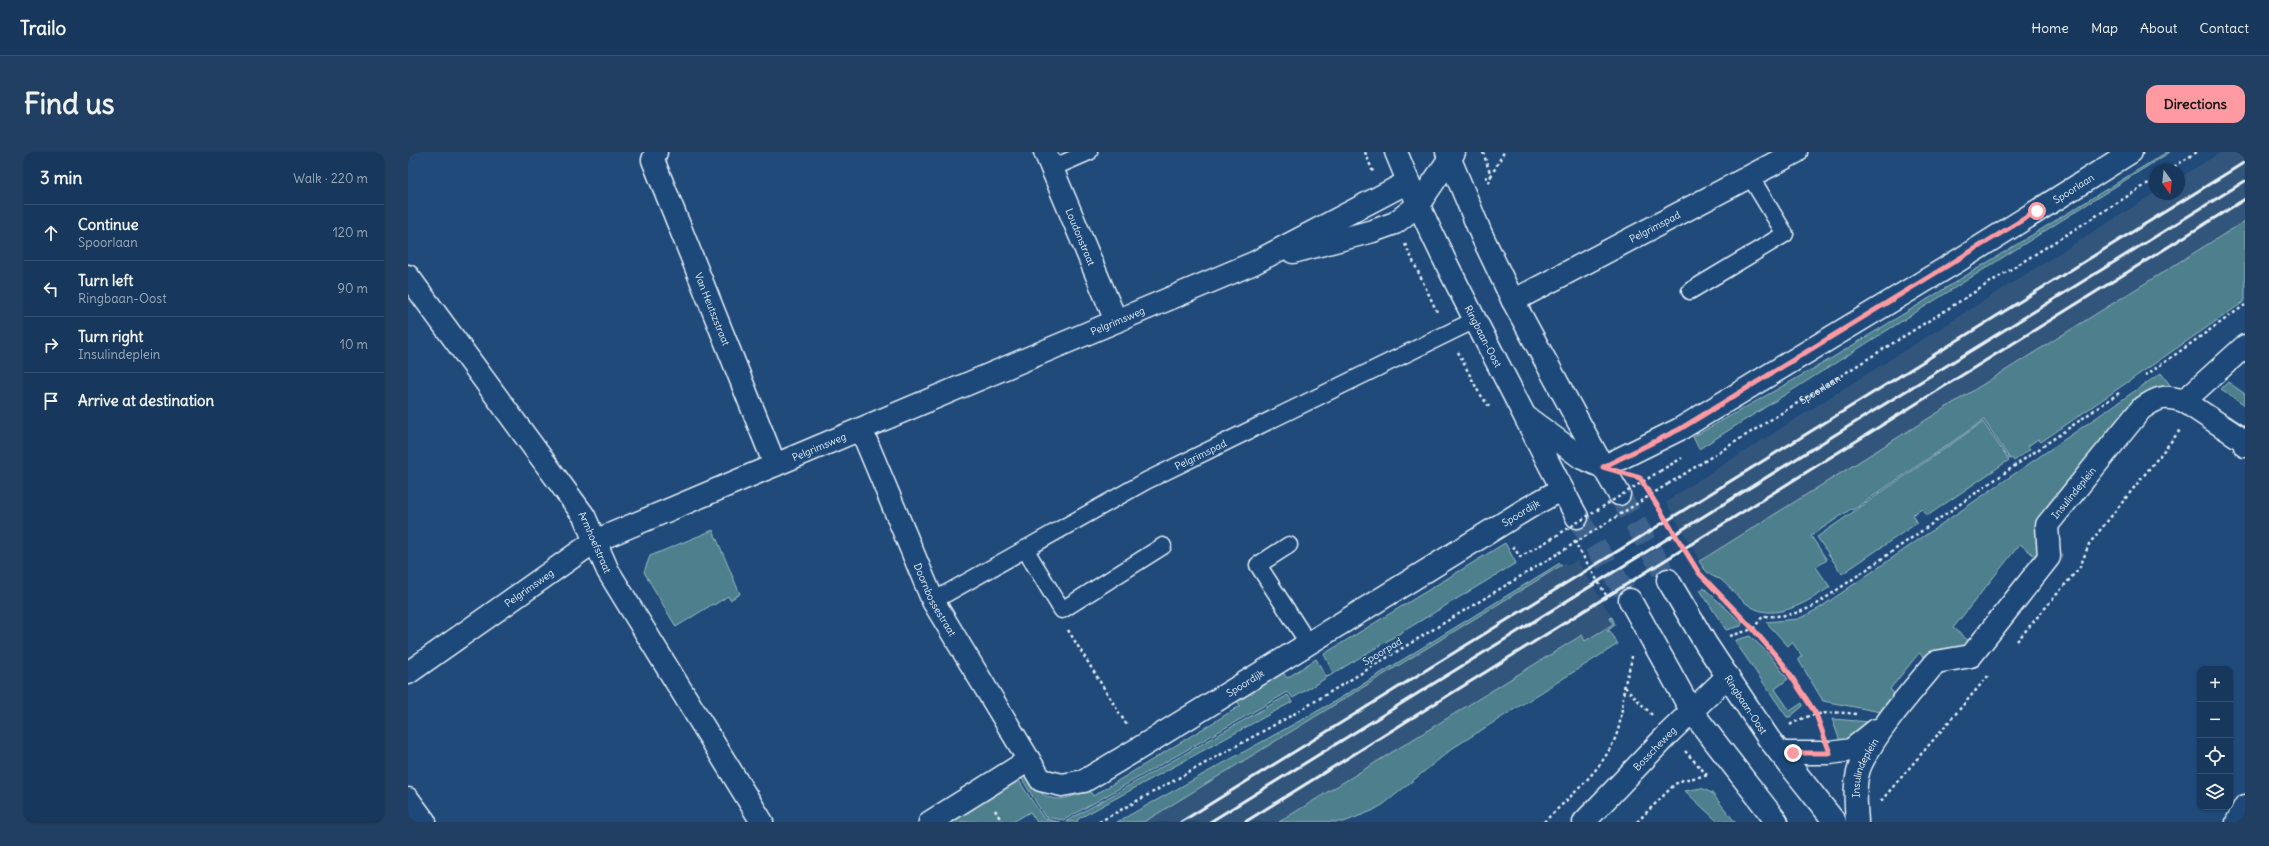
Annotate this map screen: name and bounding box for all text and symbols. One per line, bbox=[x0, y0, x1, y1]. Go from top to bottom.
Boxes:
text: Trailo bbox=[20, 16, 66, 40]
text: Home bbox=[2031, 19, 2069, 37]
text: Map bbox=[2091, 19, 2118, 37]
text: About bbox=[2140, 19, 2178, 37]
text: Contact bbox=[2200, 19, 2249, 37]
button: Directions bbox=[2146, 85, 2245, 123]
text: Find us bbox=[24, 86, 115, 122]
north arrow bbox=[2149, 164, 2185, 200]
text: 3 min bbox=[40, 167, 82, 189]
text: Walk · 220 m bbox=[293, 170, 368, 187]
street label: Spoorlaan bbox=[2051, 171, 2097, 206]
route start bbox=[2028, 202, 2046, 220]
street label: Loudonstraat bbox=[1062, 206, 1098, 268]
street label: Pelgrimspad bbox=[1627, 208, 1683, 246]
text: Continue bbox=[78, 215, 139, 234]
icon: ahead bbox=[40, 222, 62, 244]
text: 120 m bbox=[333, 224, 368, 241]
text: Spoorlaan bbox=[78, 234, 138, 251]
text: Turn left bbox=[78, 271, 133, 290]
street label: Van Heutszstraat bbox=[692, 271, 733, 348]
icon: left bbox=[40, 278, 62, 300]
text: 90 m bbox=[337, 280, 368, 297]
text: Ringbaan-Oost bbox=[78, 290, 167, 307]
street label: Ringbaan-Oost bbox=[1462, 303, 1505, 370]
street label: Pelgrimsweg bbox=[1089, 304, 1147, 338]
text: Turn right bbox=[78, 327, 143, 346]
icon: right bbox=[40, 334, 62, 356]
text: 10 m bbox=[340, 336, 368, 353]
text: Insulindeplein bbox=[78, 346, 160, 363]
street label: Spoorlaan bbox=[1797, 372, 1843, 407]
icon: arrive bbox=[40, 390, 62, 412]
text: Arrive at destination bbox=[78, 391, 214, 410]
street label: Pelgrimsweg bbox=[790, 430, 848, 464]
street label: Pelgrimspad bbox=[1173, 437, 1229, 473]
street label: Insulindeplein bbox=[2049, 464, 2099, 522]
street label: Spoordijk bbox=[1500, 497, 1542, 530]
street label: Armhoefstraat bbox=[576, 509, 614, 576]
street label: Doornbossestraat bbox=[911, 561, 959, 639]
street label: Pelgrimsweg bbox=[502, 566, 556, 610]
street label: Spoorpad bbox=[1360, 635, 1404, 668]
map controls bbox=[2197, 666, 2233, 810]
button: + bbox=[2197, 666, 2233, 702]
street label: Spoordijk bbox=[1224, 667, 1266, 700]
street label: Ringbaan-Oost bbox=[1721, 673, 1770, 737]
button: − bbox=[2197, 702, 2233, 738]
street label: Bosscheweg bbox=[1631, 724, 1679, 773]
street label: Insulindeplein bbox=[1850, 736, 1881, 798]
button: locate bbox=[2197, 738, 2233, 774]
route end bbox=[1784, 744, 1802, 762]
button: layers bbox=[2197, 774, 2233, 810]

